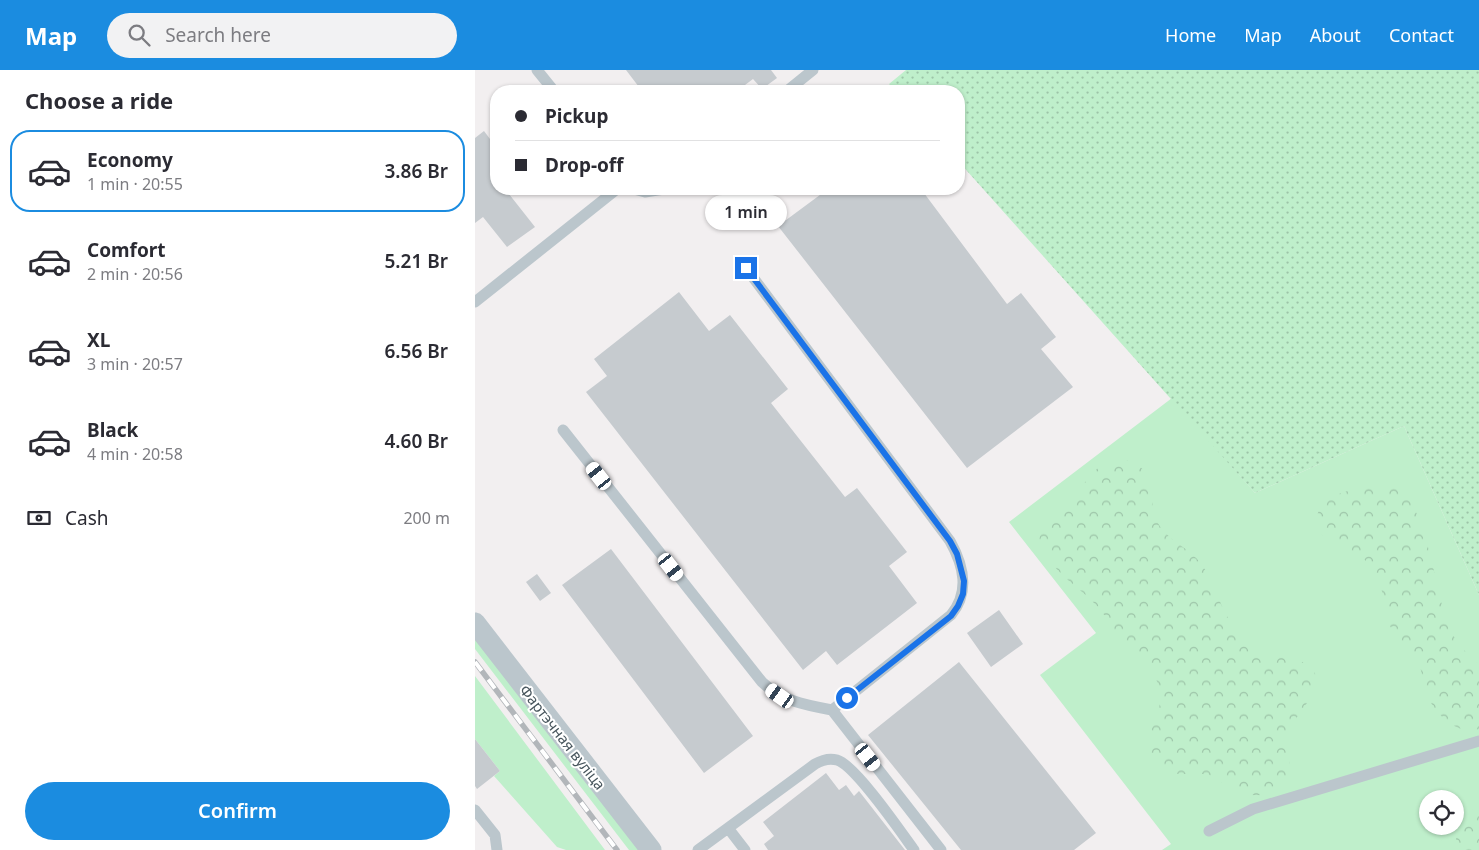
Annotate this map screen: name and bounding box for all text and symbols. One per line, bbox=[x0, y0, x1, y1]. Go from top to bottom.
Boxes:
search box bbox=[107, 13, 457, 58]
text: Map bbox=[25, 19, 77, 52]
icon: search bbox=[125, 21, 153, 49]
text: Search here bbox=[165, 22, 271, 48]
text: Home bbox=[1165, 23, 1216, 47]
text: Map bbox=[1244, 23, 1282, 47]
text: About bbox=[1310, 23, 1361, 47]
text: Contact bbox=[1389, 23, 1454, 47]
text: Choose a ride bbox=[25, 85, 173, 115]
text: Pickup bbox=[545, 103, 608, 129]
text: Economy bbox=[87, 147, 173, 173]
icon: car bbox=[27, 149, 72, 194]
text: Drop-off bbox=[545, 152, 624, 178]
text: 3.86 Br bbox=[384, 158, 448, 184]
text: 1 min · 20:55 bbox=[87, 173, 183, 195]
callout: 1 min bbox=[705, 196, 787, 230]
text: 1 min bbox=[724, 201, 768, 223]
text: Comfort bbox=[87, 237, 166, 263]
icon: car bbox=[27, 239, 72, 284]
text: 5.21 Br bbox=[384, 248, 448, 274]
route end bbox=[735, 257, 757, 279]
text: 2 min · 20:56 bbox=[87, 263, 183, 285]
text: XL bbox=[87, 327, 110, 353]
icon: car bbox=[27, 329, 72, 374]
text: 6.56 Br bbox=[384, 338, 448, 364]
text: 3 min · 20:57 bbox=[87, 353, 183, 375]
text: Black bbox=[87, 417, 138, 443]
icon: car bbox=[27, 419, 72, 464]
text: 4.60 Br bbox=[384, 428, 448, 454]
text: 4 min · 20:58 bbox=[87, 443, 183, 465]
car bbox=[583, 460, 614, 492]
icon: cash bbox=[25, 504, 53, 532]
text: Cash bbox=[65, 505, 109, 531]
text: 200 m bbox=[403, 507, 450, 529]
car bbox=[655, 551, 686, 583]
street label: Фартэчная вуліца bbox=[516, 680, 610, 794]
car bbox=[763, 681, 796, 711]
route start bbox=[836, 687, 858, 709]
car bbox=[852, 741, 883, 773]
button: Confirm bbox=[25, 782, 450, 840]
map controls bbox=[1419, 790, 1464, 835]
button: locate bbox=[1419, 790, 1464, 835]

